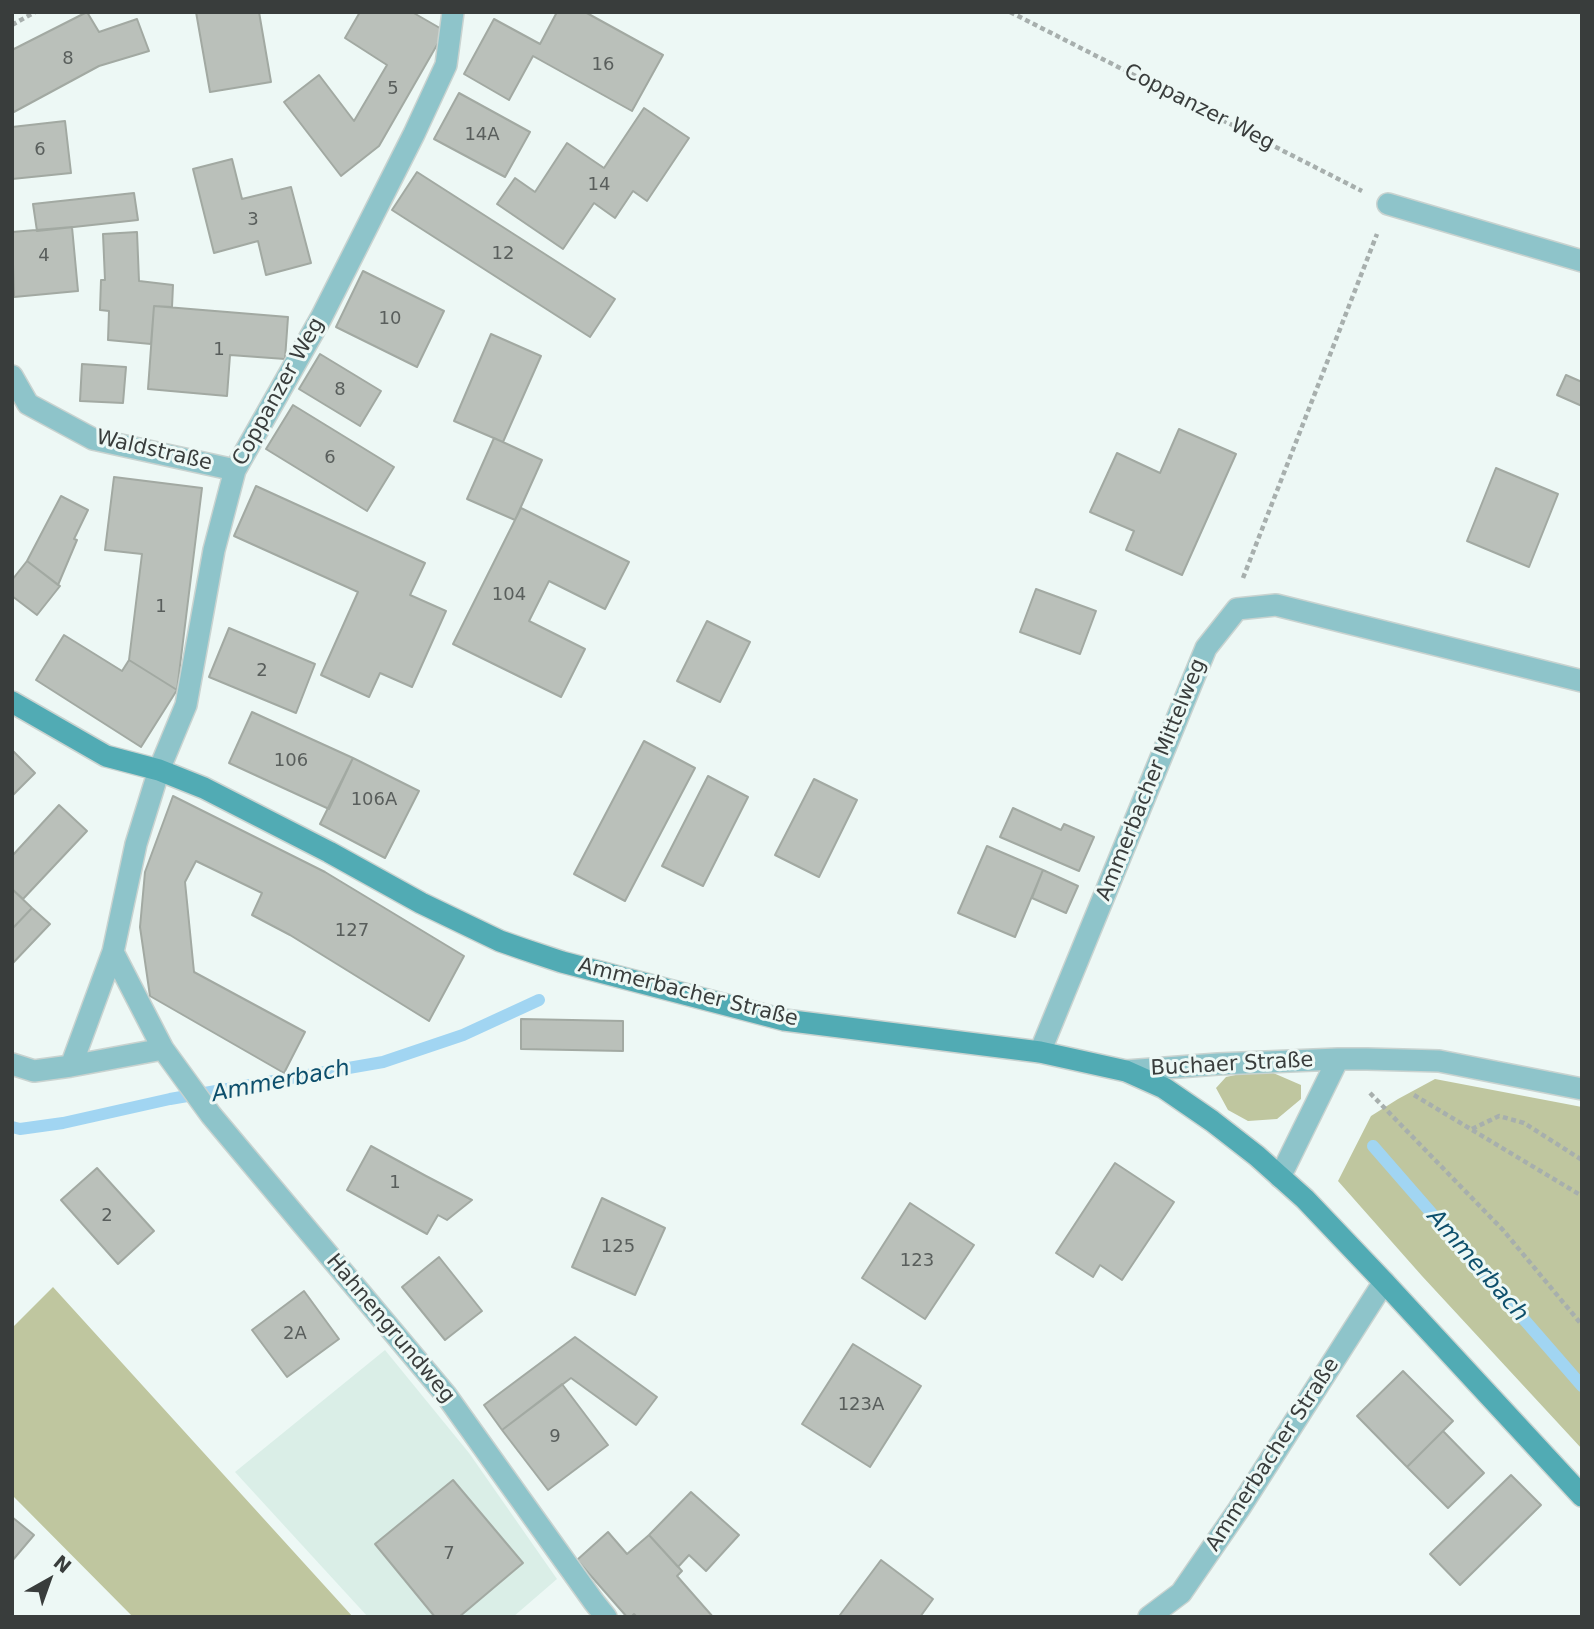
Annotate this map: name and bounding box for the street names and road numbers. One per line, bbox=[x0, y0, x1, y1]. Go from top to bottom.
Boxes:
street label: Coppanzer Weg bbox=[1120, 59, 1278, 157]
street label: Coppanzer Weg bbox=[228, 314, 330, 470]
street label: Waldstraße bbox=[94, 425, 214, 477]
street label: Ammerbacher Mittelweg bbox=[1092, 655, 1212, 905]
street label: Ammerbacher Straße bbox=[576, 954, 800, 1032]
street label: Buchaer Straße bbox=[1150, 1048, 1314, 1082]
street label: Hahnengrundweg bbox=[320, 1249, 460, 1409]
street label: Ammerbacher Straße bbox=[1201, 1354, 1345, 1556]

